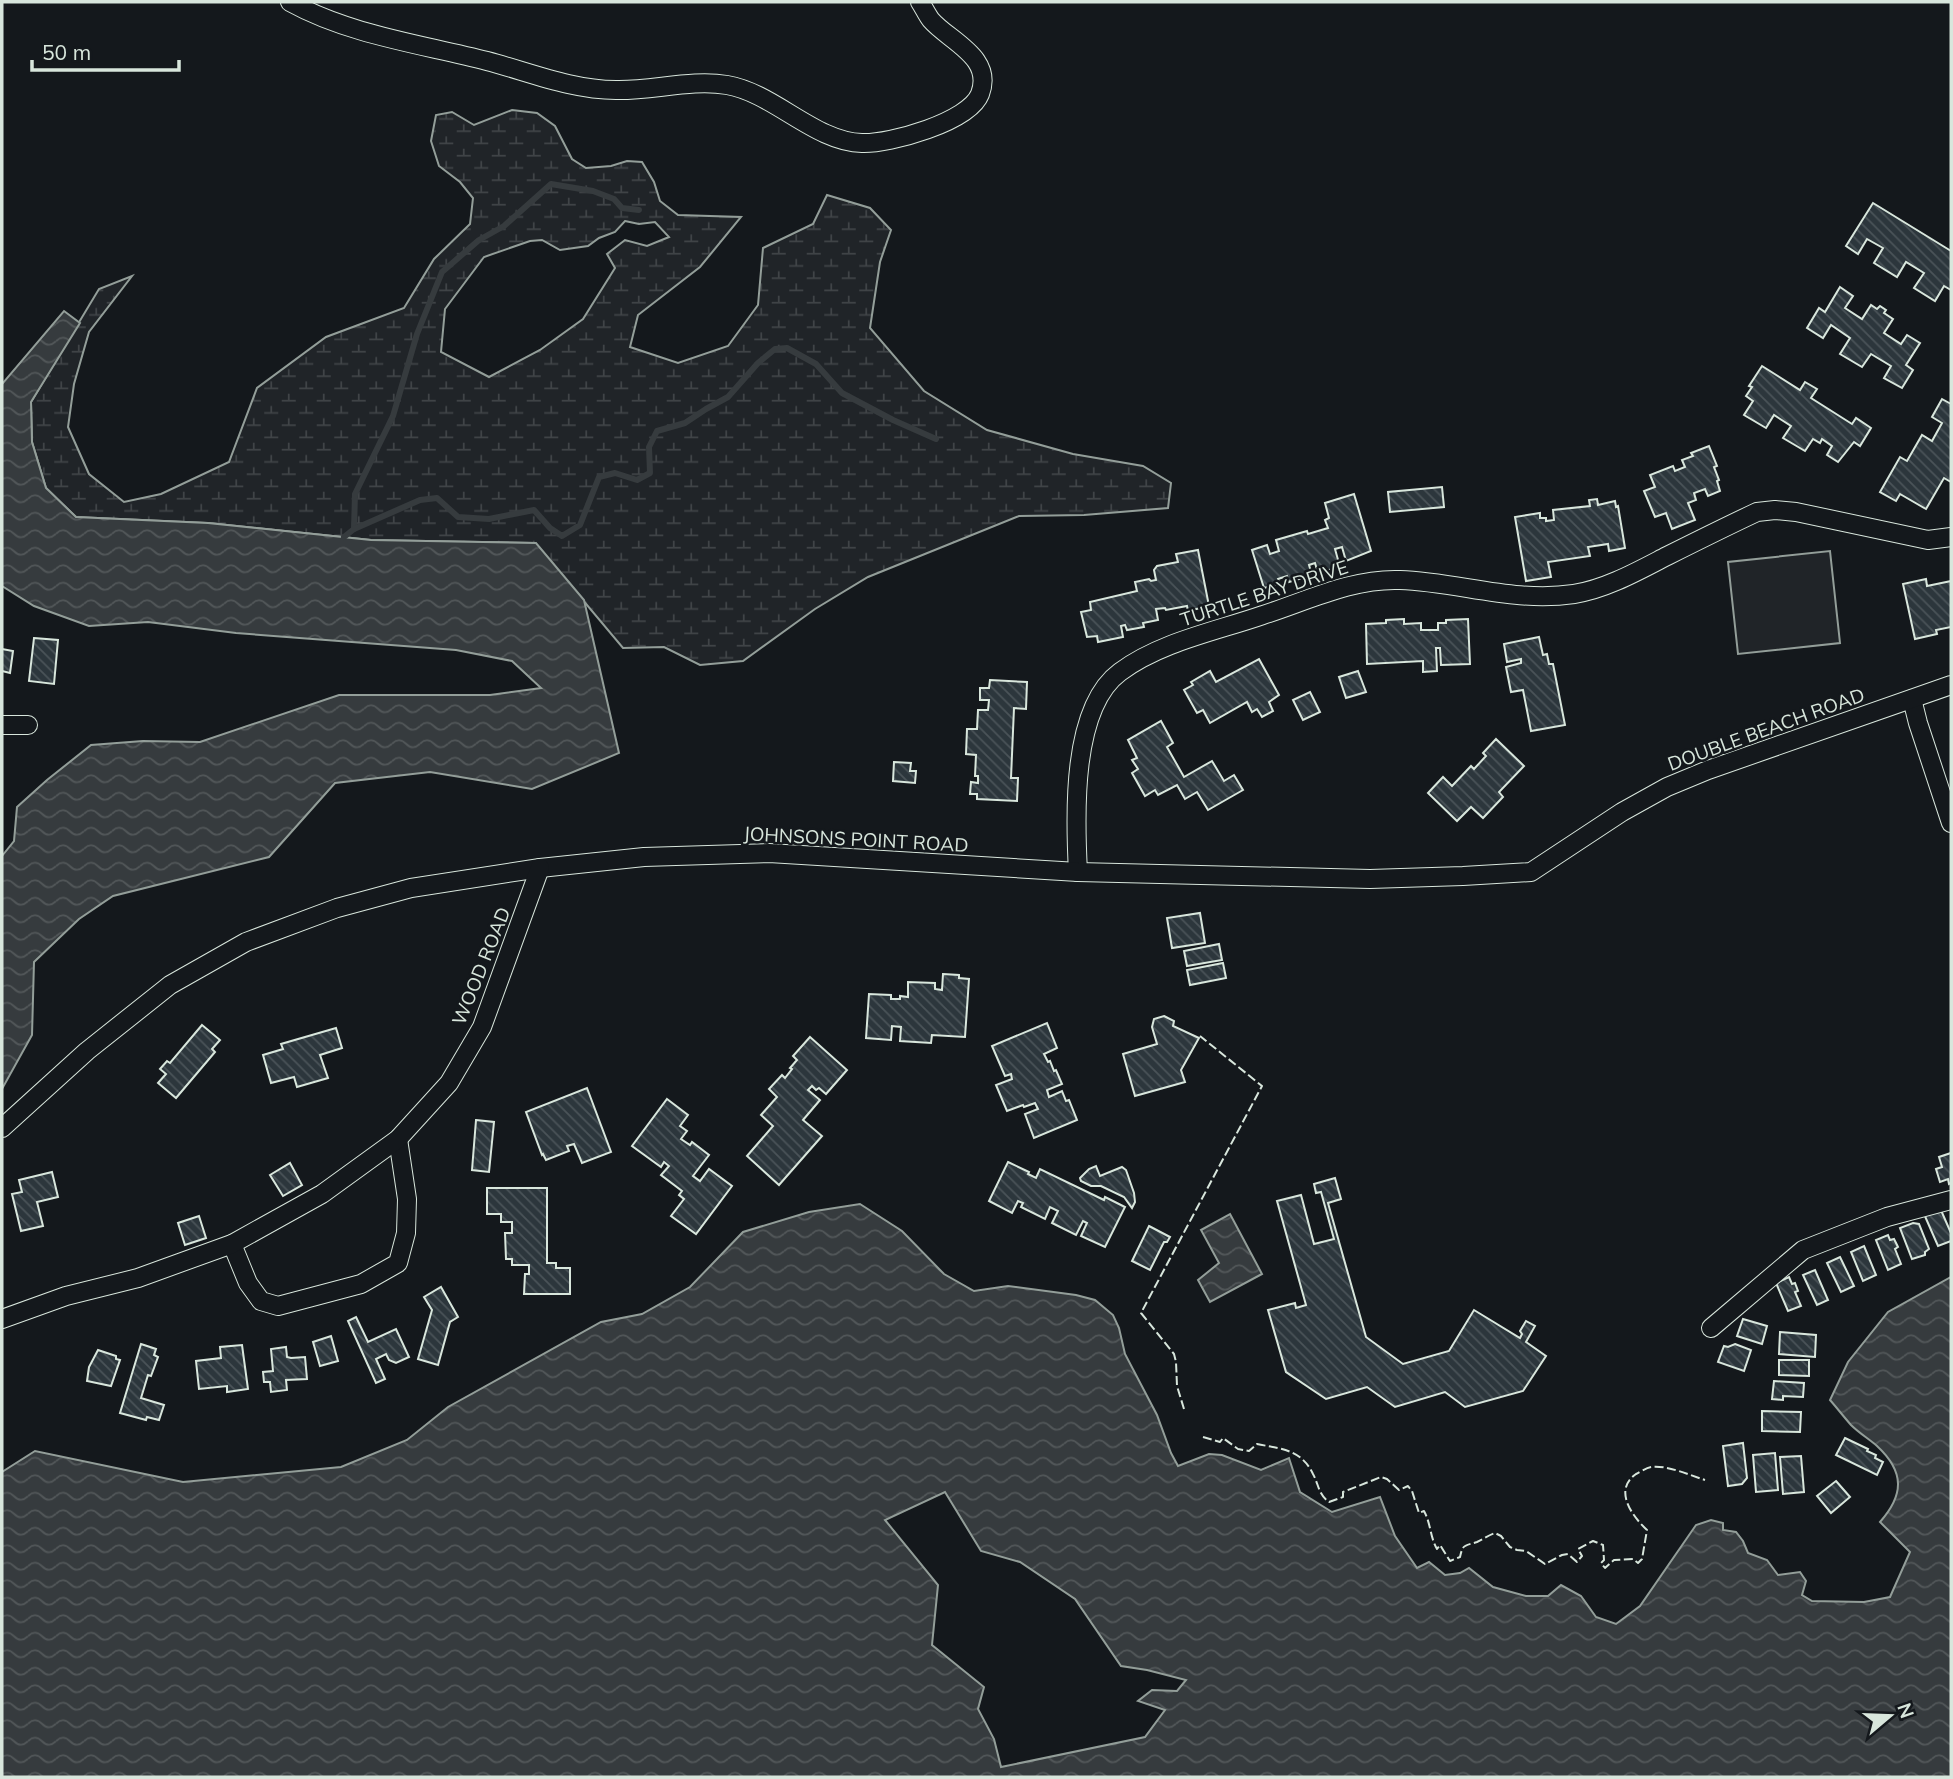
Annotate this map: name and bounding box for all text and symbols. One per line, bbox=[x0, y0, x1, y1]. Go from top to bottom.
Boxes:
scale bar bbox=[32, 28, 178, 72]
text: 50 m bbox=[42, 39, 91, 65]
street label: TURTLE BAY DRIVE bbox=[1177, 555, 1351, 631]
street label: DOUBLE BEACH ROAD bbox=[1664, 682, 1868, 776]
street label: JOHNSONS POINT ROAD bbox=[743, 821, 969, 857]
street label: WOOD ROAD bbox=[446, 904, 516, 1028]
north arrow bbox=[1855, 1681, 1925, 1751]
text: N bbox=[1892, 1700, 1920, 1721]

